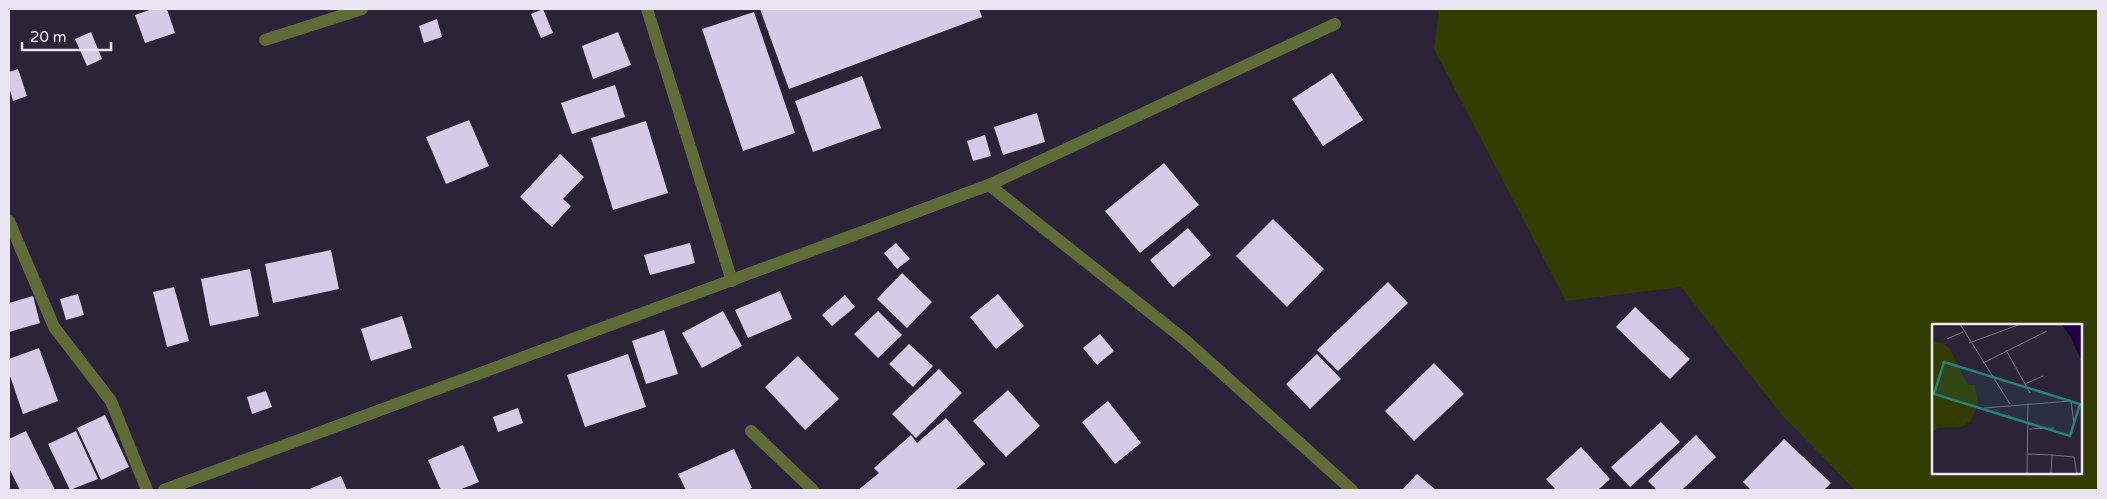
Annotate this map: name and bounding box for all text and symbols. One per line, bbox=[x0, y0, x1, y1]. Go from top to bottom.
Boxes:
scale bar bbox=[22, 20, 111, 52]
text: 20 m bbox=[30, 28, 67, 46]
inset map bbox=[1932, 324, 2082, 474]

